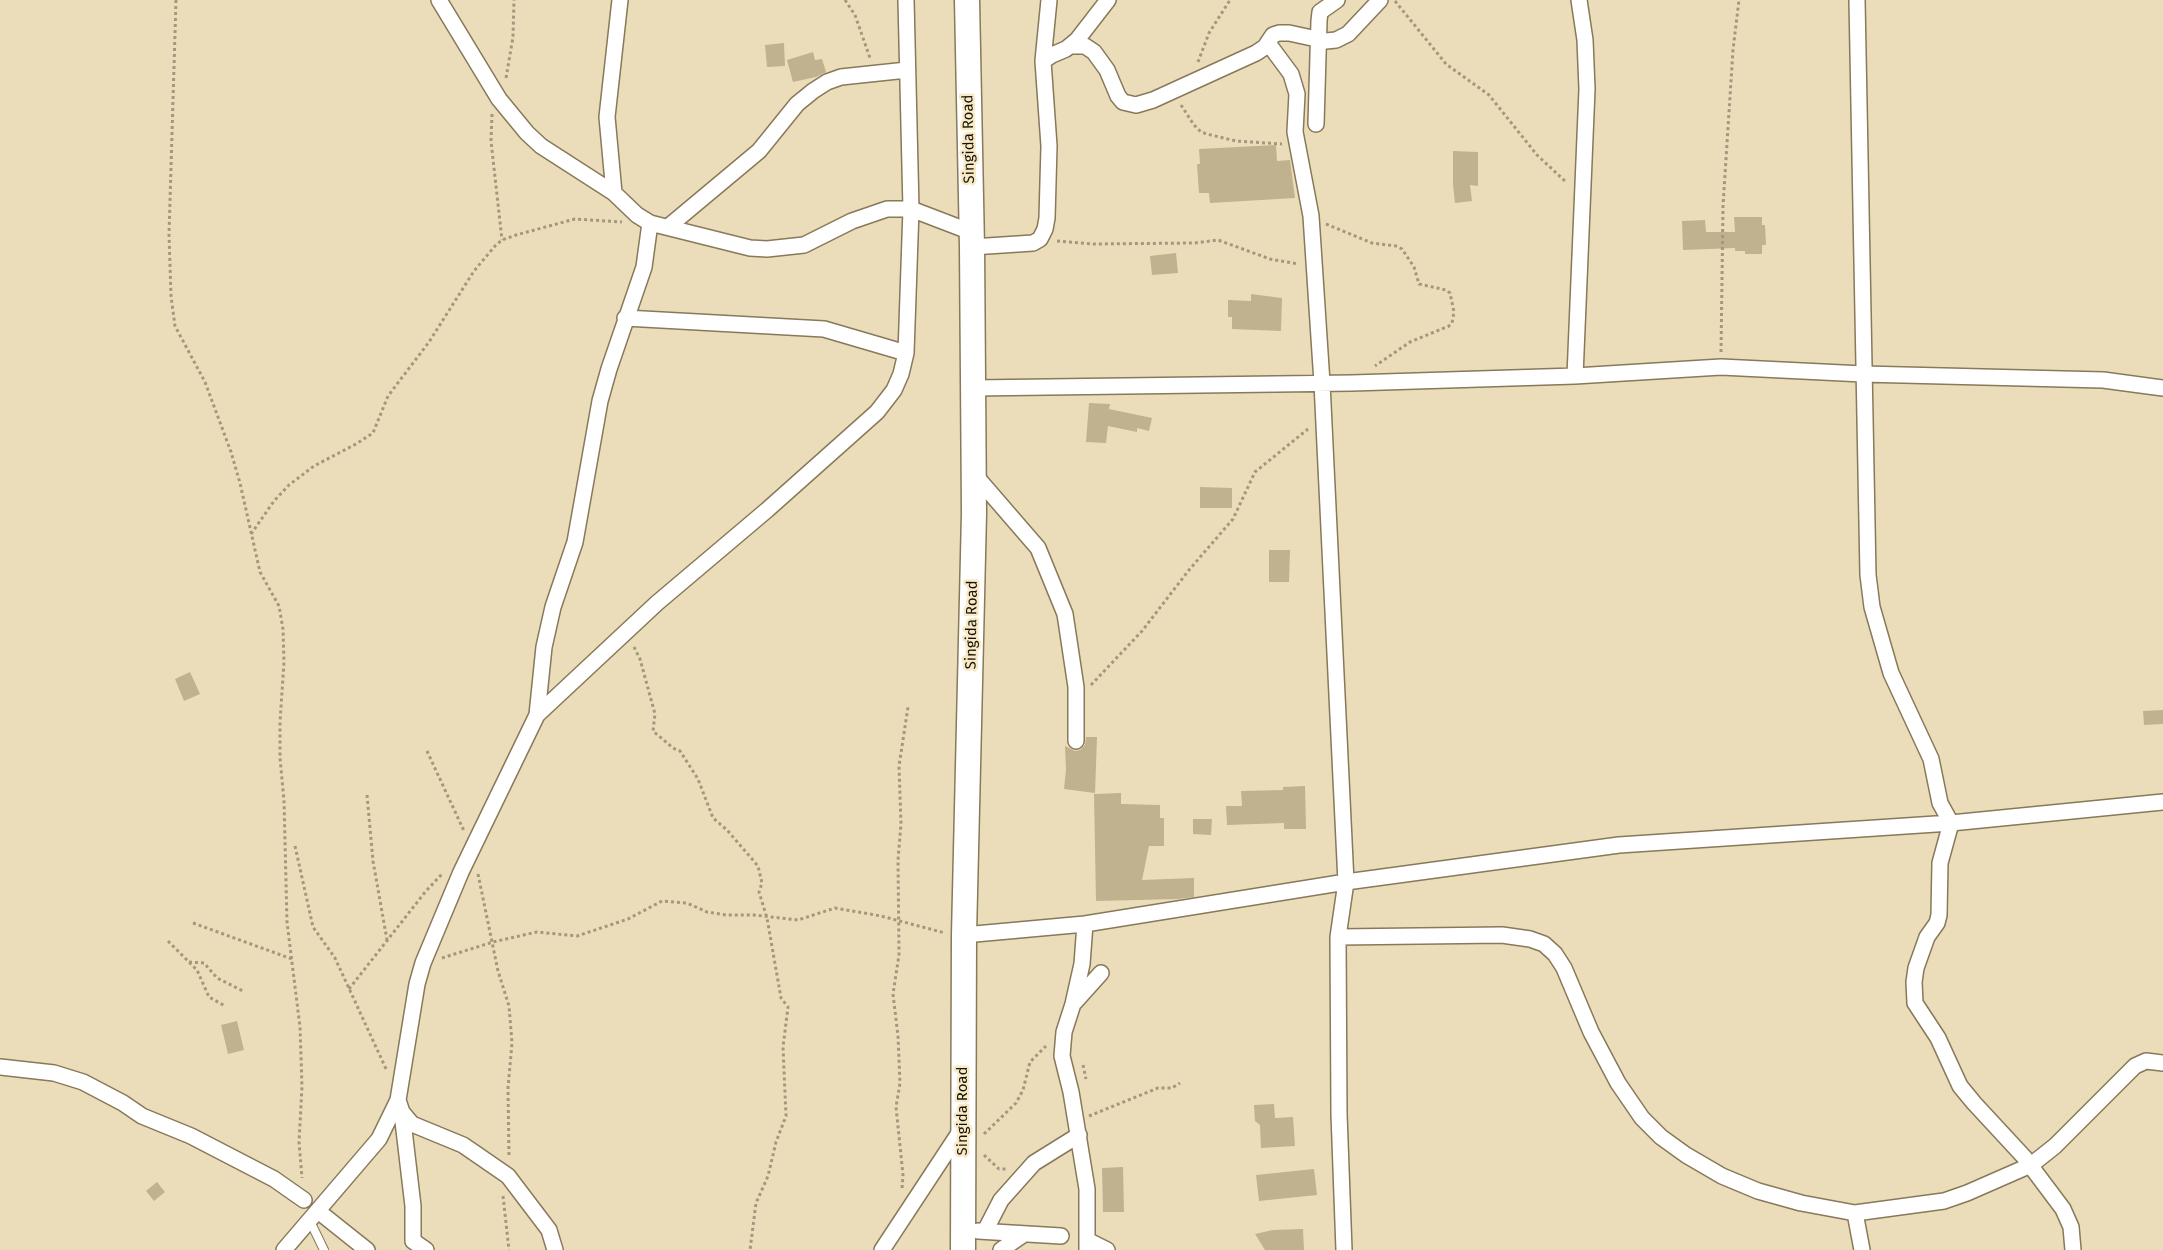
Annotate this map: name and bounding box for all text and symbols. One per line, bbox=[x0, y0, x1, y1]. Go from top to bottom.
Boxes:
street label: Singida Road bbox=[959, 94, 979, 184]
street label: Singida Road bbox=[962, 580, 982, 670]
street label: Singida Road bbox=[954, 1067, 972, 1155]

